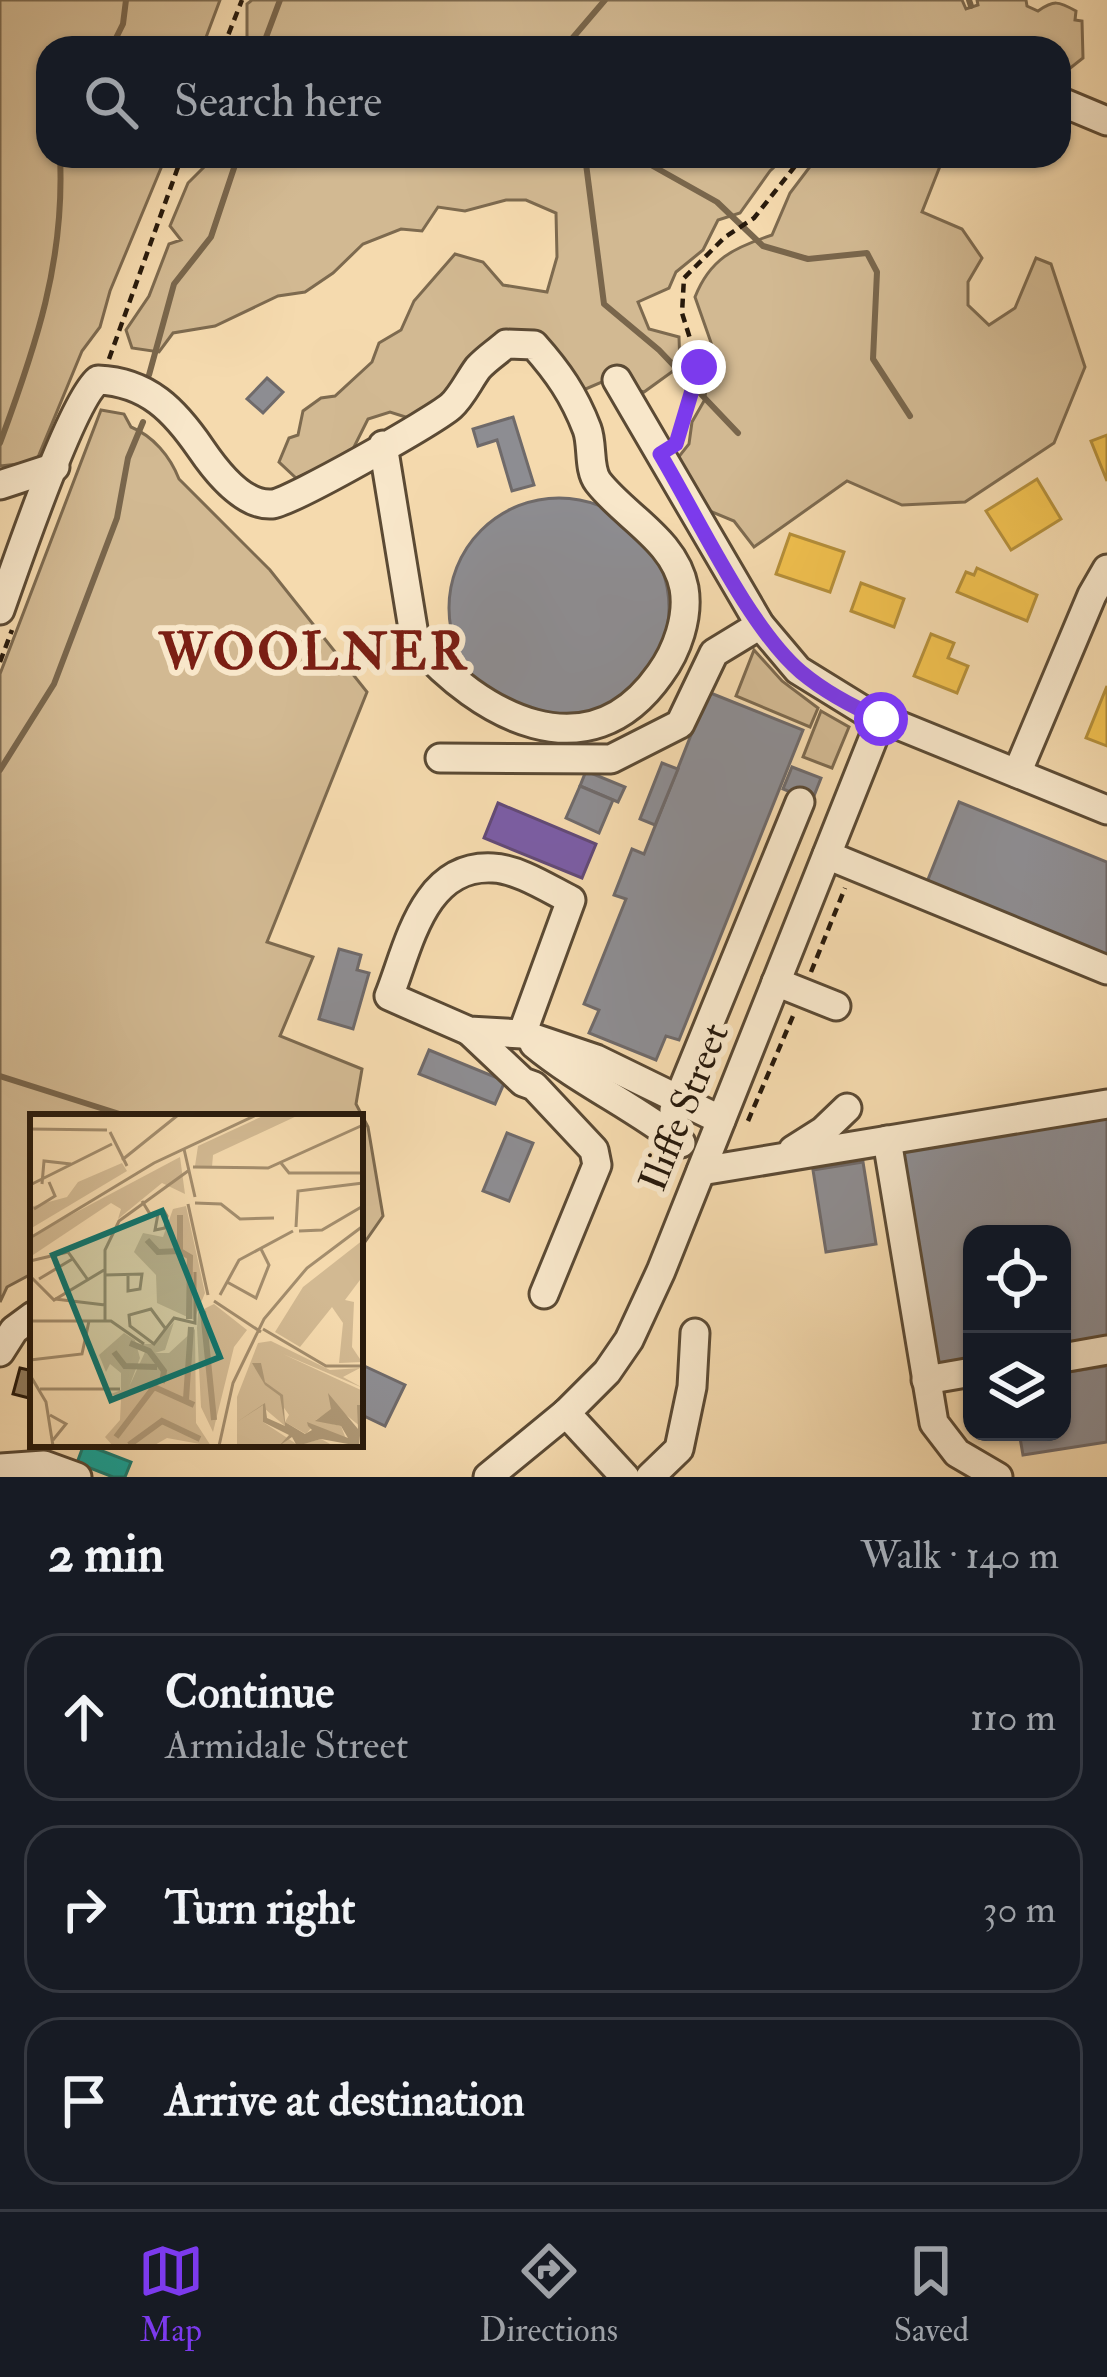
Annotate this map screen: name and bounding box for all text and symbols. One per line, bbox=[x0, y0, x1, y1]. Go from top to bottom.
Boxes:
search box bbox=[36, 36, 1071, 168]
icon: search bbox=[78, 69, 144, 135]
text: Search here bbox=[174, 74, 382, 130]
route end bbox=[672, 340, 726, 394]
district label: WOOLNER bbox=[158, 621, 469, 685]
route start bbox=[854, 692, 908, 746]
street label: Iliffe Street bbox=[628, 1016, 740, 1198]
inset map bbox=[30, 1114, 363, 1447]
map controls bbox=[963, 1225, 1071, 1441]
button: locate bbox=[963, 1225, 1071, 1333]
button: layers bbox=[963, 1333, 1071, 1441]
text: 2 min bbox=[48, 1523, 164, 1587]
text: Walk · 140 m bbox=[861, 1531, 1059, 1580]
text: Continue bbox=[165, 1665, 334, 1721]
icon: ahead bbox=[51, 1684, 117, 1750]
text: 110 m bbox=[970, 1693, 1056, 1742]
text: Armidale Street bbox=[165, 1721, 408, 1770]
icon: right bbox=[51, 1876, 117, 1942]
text: Turn right bbox=[165, 1881, 355, 1937]
text: 30 m bbox=[983, 1885, 1056, 1934]
icon: arrive bbox=[51, 2068, 117, 2134]
text: Arrive at destination bbox=[165, 2073, 525, 2129]
tab: Map bbox=[138, 2238, 204, 2351]
tab: Directions bbox=[480, 2238, 618, 2351]
tab: Saved bbox=[894, 2238, 969, 2351]

